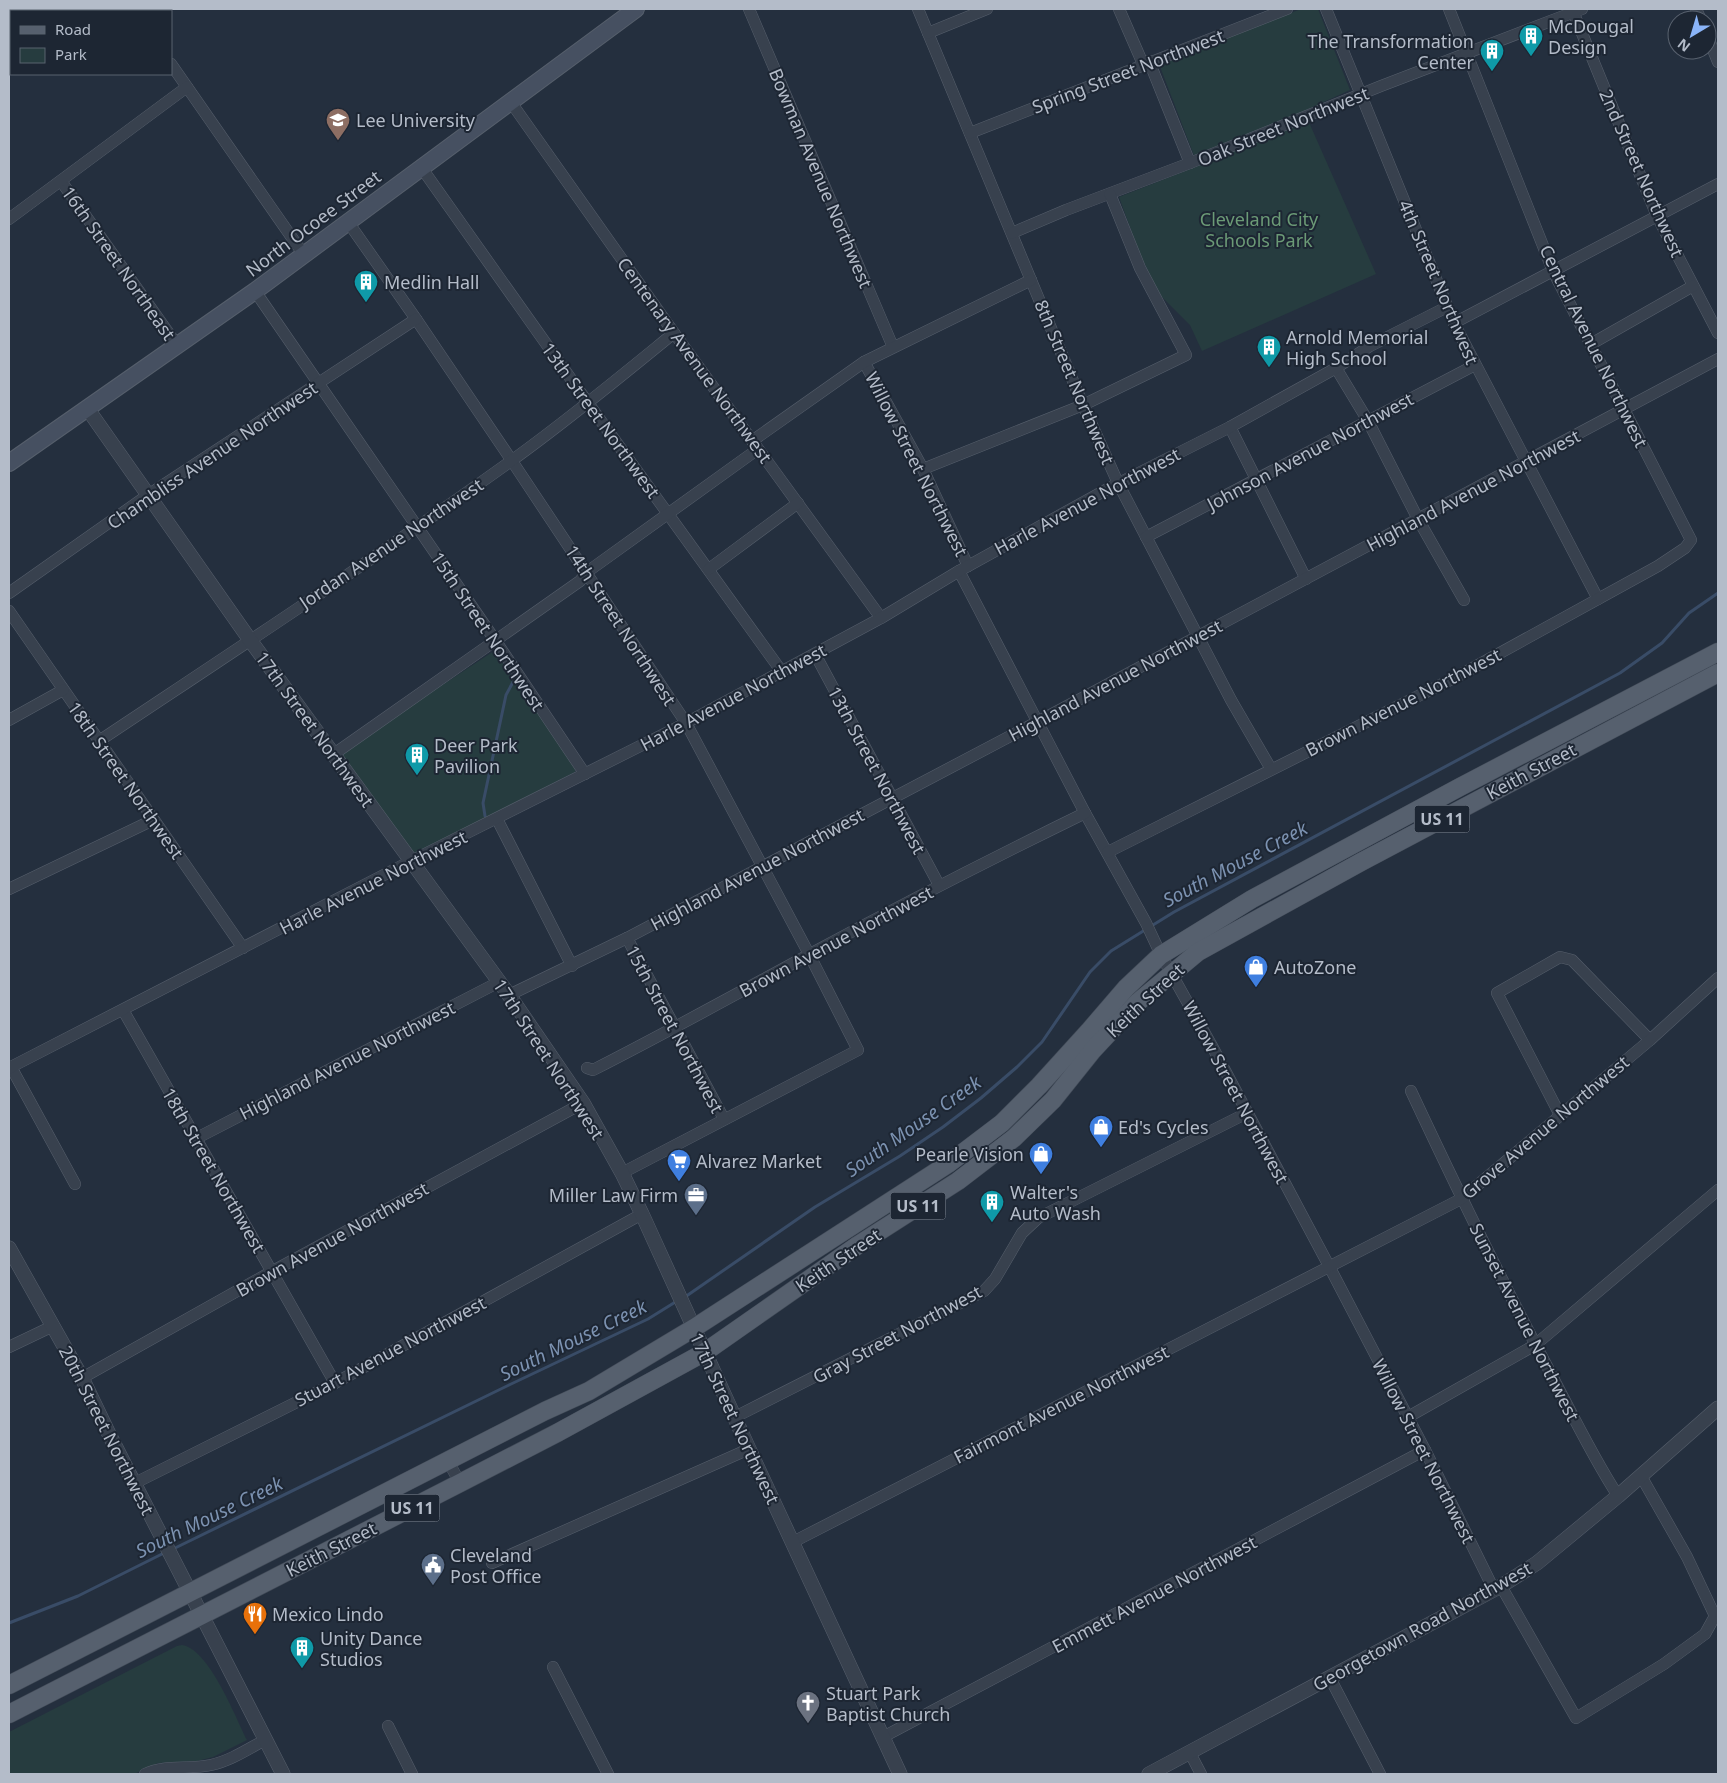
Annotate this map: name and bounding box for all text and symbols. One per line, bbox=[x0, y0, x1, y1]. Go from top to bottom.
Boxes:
legend bbox=[10, 10, 172, 75]
north arrow bbox=[1667, 10, 1717, 60]
place label: McDougal Design bbox=[1548, 14, 1634, 59]
text: Road bbox=[55, 19, 91, 39]
street label: Spring Street Northwest bbox=[1029, 23, 1228, 119]
building icon: McDougal Design bbox=[1518, 23, 1544, 57]
place label: The Transformation Center bbox=[1307, 29, 1475, 74]
text: N bbox=[1673, 35, 1694, 57]
building icon: The Transformation Center bbox=[1479, 38, 1505, 72]
text: Park bbox=[55, 44, 87, 64]
street label: Bowman Avenue Northwest bbox=[764, 65, 878, 292]
street label: Oak Street Northwest bbox=[1194, 81, 1373, 171]
street label: 2nd Street Northwest bbox=[1594, 85, 1690, 261]
school or university icon: Lee University bbox=[325, 107, 351, 141]
place label: Lee University bbox=[356, 108, 476, 132]
street label: North Ocoee Street bbox=[241, 164, 386, 282]
street label: 16th Street Northeast bbox=[57, 181, 182, 345]
street label: 4th Street Northwest bbox=[1393, 196, 1485, 368]
park label: Cleveland City Schools Park bbox=[1200, 207, 1319, 252]
street label: Central Avenue Northwest bbox=[1534, 241, 1654, 452]
street label: Centenary Avenue Northwest bbox=[612, 252, 778, 468]
building icon: Medlin Hall bbox=[353, 269, 379, 303]
place label: Medlin Hall bbox=[384, 270, 479, 294]
street label: 8th Street Northwest bbox=[1029, 296, 1121, 468]
place label: Arnold Memorial High School bbox=[1286, 325, 1428, 370]
building icon: Arnold Memorial High School bbox=[1256, 334, 1282, 368]
street label: 13th Street Northwest bbox=[536, 337, 666, 503]
street label: Willow Street Northwest bbox=[860, 368, 974, 561]
street label: Chambliss Avenue Northwest bbox=[102, 375, 322, 534]
street label: Johnson Avenue Northwest bbox=[1201, 386, 1418, 517]
street label: Highland Avenue Northwest bbox=[1362, 423, 1584, 557]
street label: Harle Avenue Northwest bbox=[990, 442, 1185, 560]
street label: Jordan Avenue Northwest bbox=[293, 472, 488, 615]
street label: 14th Street Northwest bbox=[560, 540, 682, 710]
street label: 15th Street Northwest bbox=[426, 547, 550, 716]
street label: Highland Avenue Northwest bbox=[1004, 613, 1226, 747]
street label: Harle Avenue Northwest bbox=[636, 638, 831, 756]
street label: Brown Avenue Northwest bbox=[1301, 642, 1505, 762]
street label: 17th Street Northwest bbox=[250, 646, 380, 812]
street label: 13th Street Northwest bbox=[823, 682, 932, 859]
street label: 18th Street Northwest bbox=[63, 697, 190, 864]
place label: Deer Park Pavilion bbox=[434, 733, 518, 778]
street label: Keith Street bbox=[1482, 737, 1581, 805]
building icon: Deer Park Pavilion bbox=[404, 742, 430, 776]
street label: Highland Avenue Northwest bbox=[646, 802, 868, 936]
road number: US 11 bbox=[1414, 806, 1470, 832]
water label: South Mouse Creek bbox=[1158, 815, 1313, 913]
street label: Harle Avenue Northwest bbox=[275, 824, 471, 940]
street label: Brown Avenue Northwest bbox=[735, 879, 938, 1002]
street label: 15th Street Northwest bbox=[621, 941, 730, 1118]
shop icon: AutoZone bbox=[1243, 954, 1269, 988]
place label: AutoZone bbox=[1274, 955, 1356, 979]
street label: Keith Street bbox=[1101, 957, 1190, 1042]
street label: 17th Street Northwest bbox=[488, 974, 610, 1144]
street label: Highland Avenue Northwest bbox=[235, 995, 459, 1125]
street label: Willow Street Northwest bbox=[1178, 996, 1295, 1188]
street label: Grove Avenue Northwest bbox=[1456, 1049, 1634, 1204]
water label: South Mouse Creek bbox=[840, 1069, 987, 1183]
street label: 18th Street Northwest bbox=[157, 1083, 271, 1257]
shop icon: Ed's Cycles bbox=[1088, 1114, 1114, 1148]
place label: Ed's Cycles bbox=[1118, 1115, 1209, 1139]
shop icon: Pearle Vision bbox=[1028, 1141, 1054, 1175]
place label: Pearle Vision bbox=[915, 1142, 1024, 1166]
supermarket icon: Alvarez Market bbox=[666, 1148, 692, 1182]
place label: Alvarez Market bbox=[696, 1149, 822, 1173]
street label: Brown Avenue Northwest bbox=[232, 1176, 433, 1302]
place label: Walter's Auto Wash bbox=[1010, 1180, 1101, 1225]
office icon: Miller Law Firm bbox=[683, 1182, 709, 1216]
place label: Miller Law Firm bbox=[549, 1183, 678, 1207]
building icon: Walter's Auto Wash bbox=[979, 1189, 1005, 1223]
road number: US 11 bbox=[890, 1192, 946, 1220]
street label: Sunset Avenue Northwest bbox=[1465, 1219, 1586, 1425]
street label: Keith Street bbox=[790, 1222, 886, 1297]
street label: Gray Street Northwest bbox=[808, 1279, 986, 1389]
street label: Stuart Avenue Northwest bbox=[290, 1290, 490, 1412]
water label: South Mouse Creek bbox=[495, 1293, 651, 1387]
street label: 17th Street Northwest bbox=[685, 1328, 786, 1508]
street label: Fairmont Avenue Northwest bbox=[949, 1339, 1173, 1469]
street label: 20th Street Northwest bbox=[54, 1341, 160, 1519]
street label: Willow Street Northwest bbox=[1367, 1355, 1481, 1548]
water label: South Mouse Creek bbox=[131, 1470, 287, 1564]
road number: US 11 bbox=[384, 1495, 440, 1522]
street label: Keith Street bbox=[282, 1516, 381, 1582]
street label: Emmett Avenue Northwest bbox=[1048, 1530, 1261, 1658]
place label: Cleveland Post Office bbox=[450, 1543, 541, 1588]
public building icon: Cleveland Post Office bbox=[420, 1552, 446, 1586]
street label: Georgetown Road Northwest bbox=[1308, 1555, 1536, 1696]
restaurant icon: Mexico Lindo bbox=[242, 1601, 268, 1635]
place label: Mexico Lindo bbox=[272, 1602, 384, 1626]
place label: Unity Dance Studios bbox=[320, 1626, 422, 1671]
building icon: Unity Dance Studios bbox=[289, 1635, 315, 1669]
place label: Stuart Park Baptist Church bbox=[826, 1681, 950, 1726]
church icon: Stuart Park Baptist Church bbox=[795, 1690, 821, 1724]

